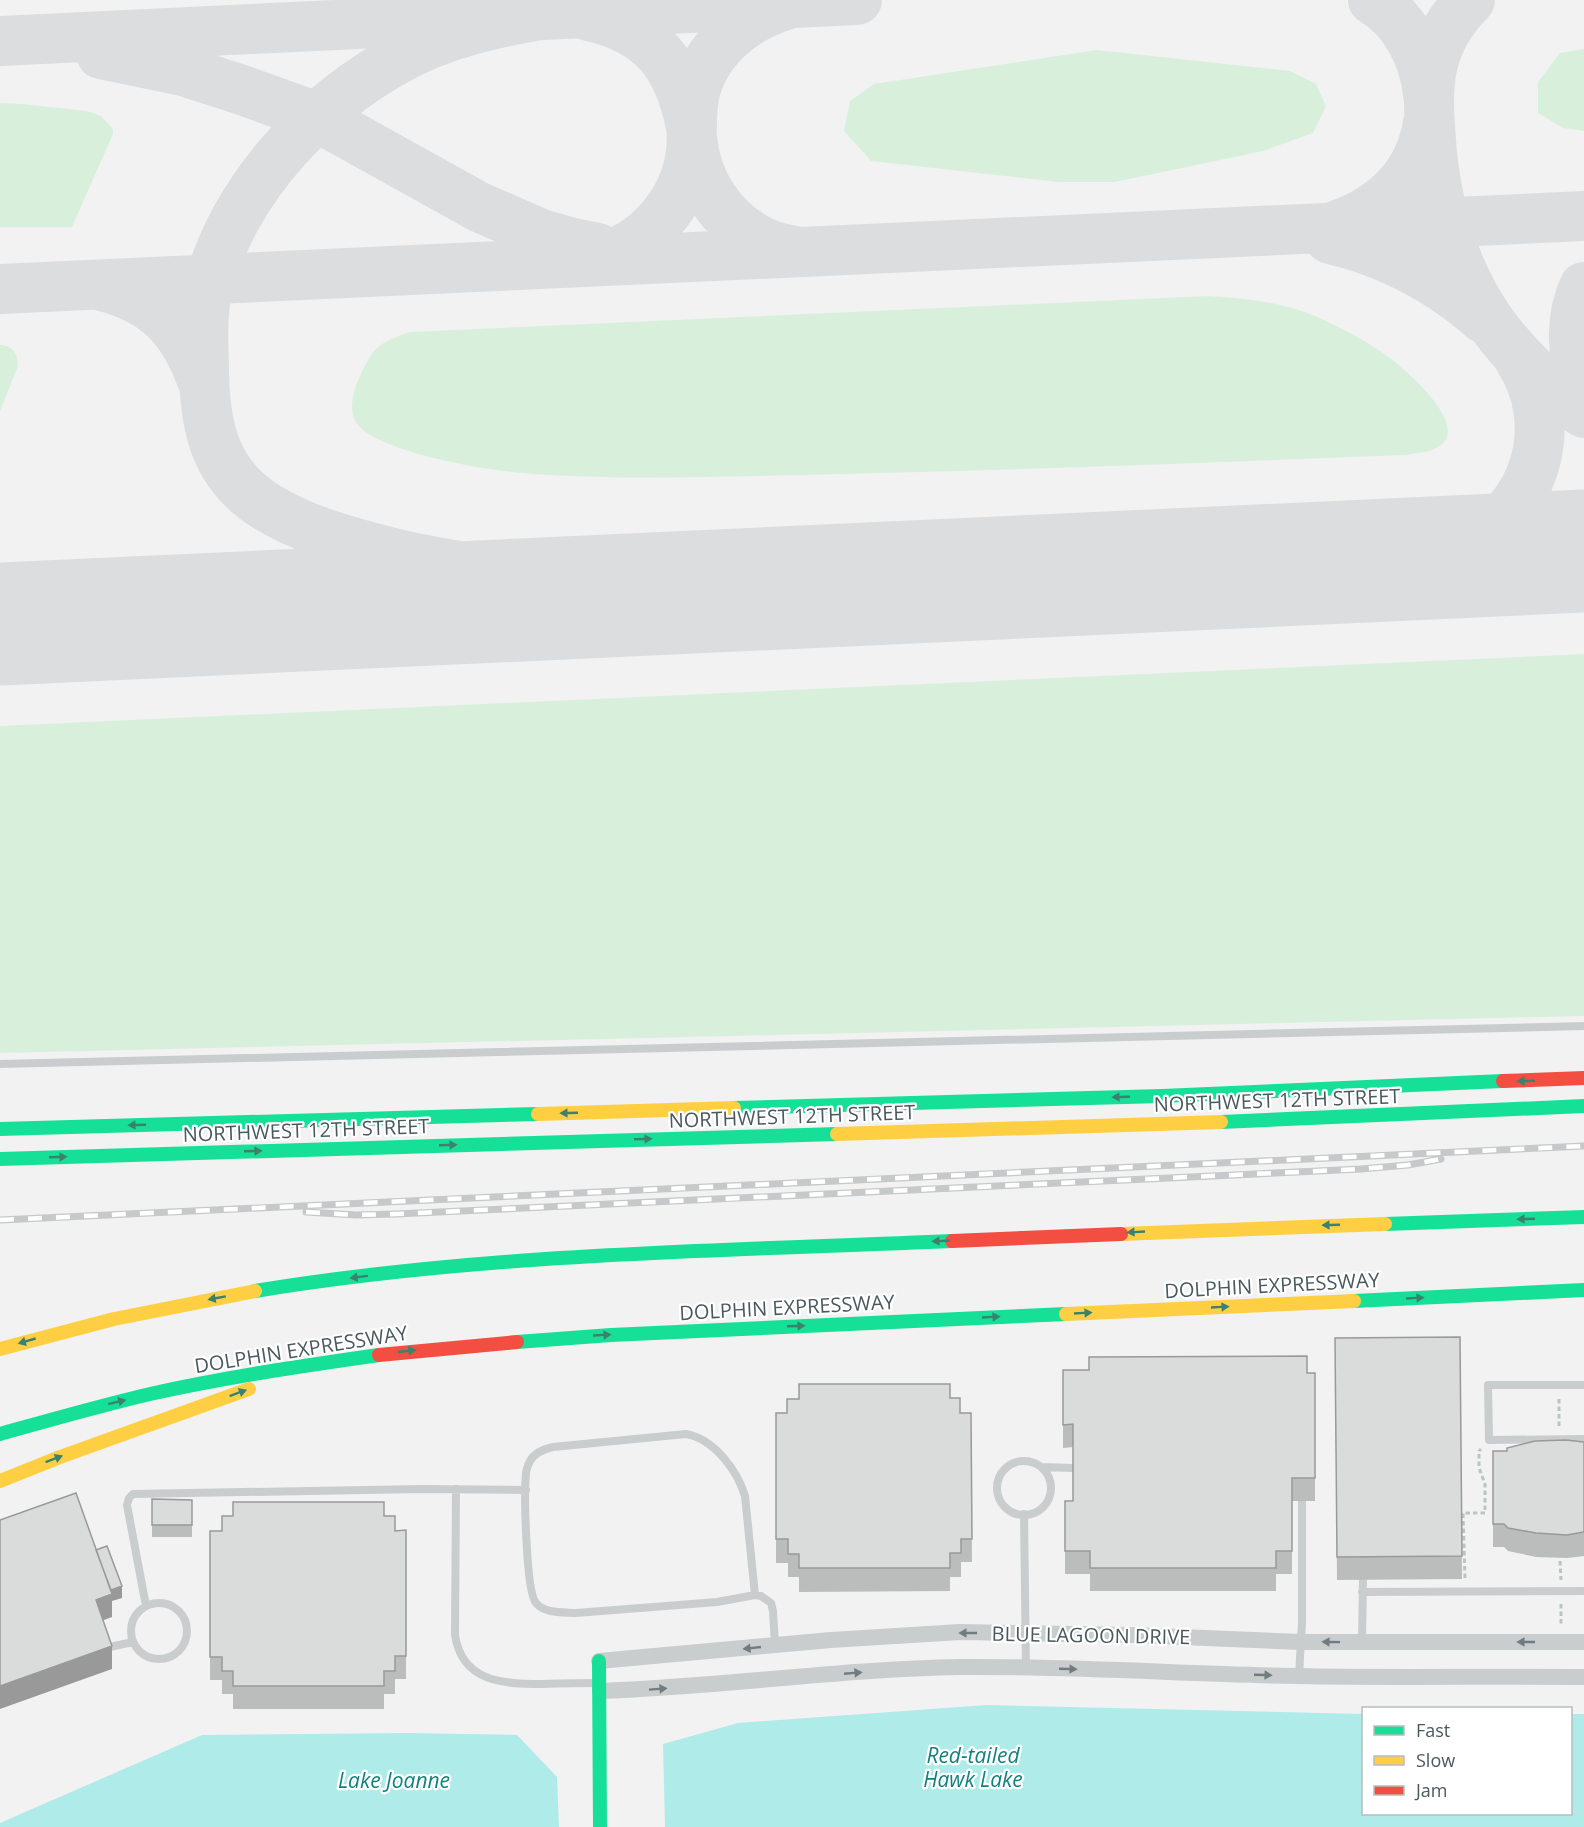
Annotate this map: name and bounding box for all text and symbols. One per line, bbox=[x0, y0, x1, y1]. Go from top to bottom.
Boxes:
one-way arrow bbox=[1516, 1076, 1535, 1085]
street label: NORTHWEST 12TH STREET bbox=[1153, 1082, 1401, 1118]
one-way arrow bbox=[1111, 1092, 1130, 1102]
street label: NORTHWEST 12TH STREET bbox=[668, 1098, 916, 1134]
one-way arrow bbox=[560, 1108, 579, 1117]
street label: NORTHWEST 12TH STREET bbox=[182, 1112, 430, 1148]
one-way arrow bbox=[128, 1120, 147, 1130]
one-way arrow bbox=[634, 1135, 653, 1144]
one-way arrow bbox=[439, 1140, 458, 1150]
one-way arrow bbox=[244, 1146, 263, 1156]
one-way arrow bbox=[49, 1152, 68, 1162]
one-way arrow bbox=[1516, 1214, 1535, 1223]
one-way arrow bbox=[1321, 1221, 1340, 1230]
one-way arrow bbox=[1126, 1227, 1145, 1236]
one-way arrow bbox=[931, 1236, 950, 1245]
street label: DOLPHIN EXPRESSWAY bbox=[1164, 1266, 1381, 1304]
one-way arrow bbox=[349, 1272, 368, 1282]
street label: DOLPHIN EXPRESSWAY bbox=[679, 1288, 896, 1326]
one-way arrow bbox=[207, 1294, 226, 1303]
one-way arrow bbox=[1406, 1294, 1425, 1303]
one-way arrow bbox=[1211, 1302, 1230, 1311]
one-way arrow bbox=[1074, 1309, 1093, 1318]
one-way arrow bbox=[982, 1313, 1001, 1322]
street label: DOLPHIN EXPRESSWAY bbox=[192, 1319, 410, 1379]
one-way arrow bbox=[787, 1322, 806, 1331]
one-way arrow bbox=[592, 1331, 611, 1340]
one-way arrow bbox=[18, 1337, 36, 1346]
one-way arrow bbox=[398, 1346, 417, 1356]
one-way arrow bbox=[229, 1388, 247, 1398]
one-way arrow bbox=[108, 1397, 126, 1406]
one-way arrow bbox=[46, 1454, 64, 1464]
street label: BLUE LAGOON DRIVE bbox=[991, 1620, 1191, 1650]
one-way arrow bbox=[958, 1628, 977, 1638]
one-way arrow bbox=[1321, 1637, 1340, 1647]
one-way arrow bbox=[1516, 1637, 1535, 1647]
one-way arrow bbox=[743, 1643, 762, 1653]
one-way arrow bbox=[1059, 1664, 1078, 1674]
one-way arrow bbox=[843, 1668, 862, 1678]
one-way arrow bbox=[1254, 1671, 1273, 1680]
one-way arrow bbox=[649, 1684, 668, 1693]
legend bbox=[1362, 1707, 1572, 1815]
text: Fast bbox=[1416, 1718, 1450, 1742]
water label: Red-tailed Hawk Lake bbox=[923, 1741, 1023, 1793]
text: Slow bbox=[1416, 1748, 1455, 1772]
water label: Lake Joanne bbox=[338, 1766, 450, 1794]
text: Jam bbox=[1414, 1778, 1448, 1802]

